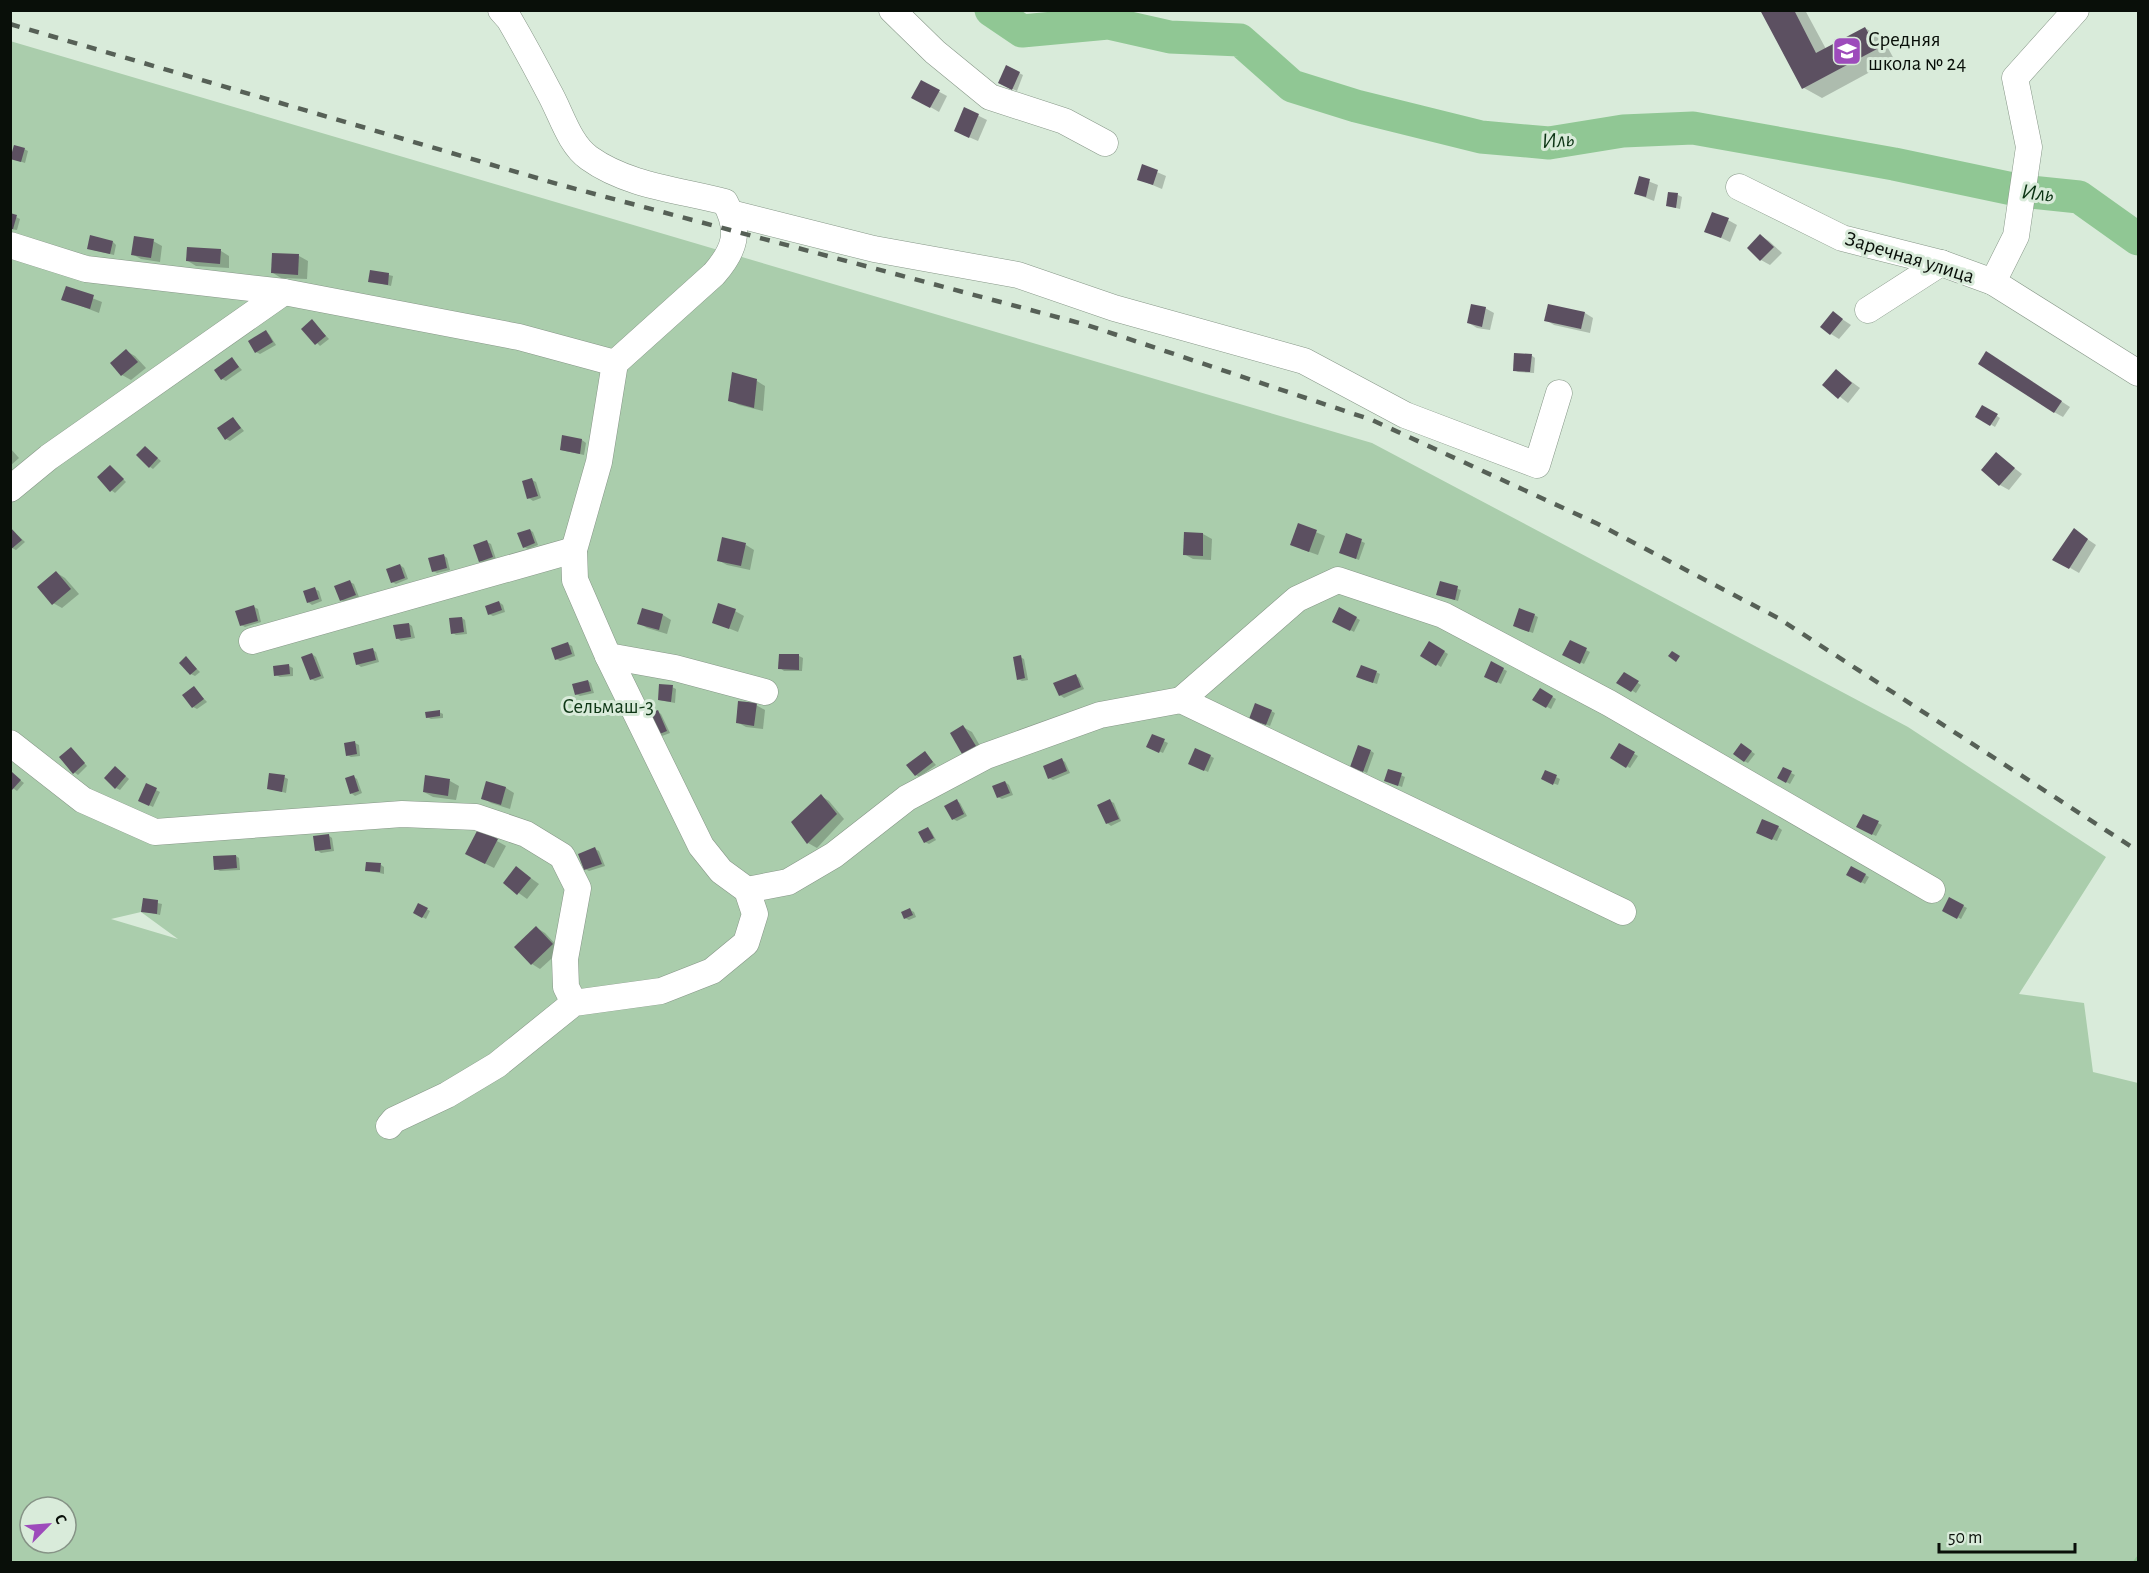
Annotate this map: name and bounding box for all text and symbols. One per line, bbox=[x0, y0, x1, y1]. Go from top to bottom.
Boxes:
place label: Средняя школа № 24 bbox=[1868, 29, 1966, 74]
school or university icon: Средняя школа № 24 bbox=[1831, 35, 1863, 67]
water label: Иль bbox=[1541, 128, 1575, 152]
water label: Иль bbox=[2021, 180, 2055, 206]
street label: Заречная улица bbox=[1843, 228, 1977, 287]
park label: Сельмаш-3 bbox=[562, 696, 654, 717]
north arrow bbox=[18, 1495, 78, 1555]
text: С bbox=[52, 1512, 70, 1527]
scale bar bbox=[1939, 1516, 2076, 1554]
text: 50 m bbox=[1948, 1529, 1982, 1547]

